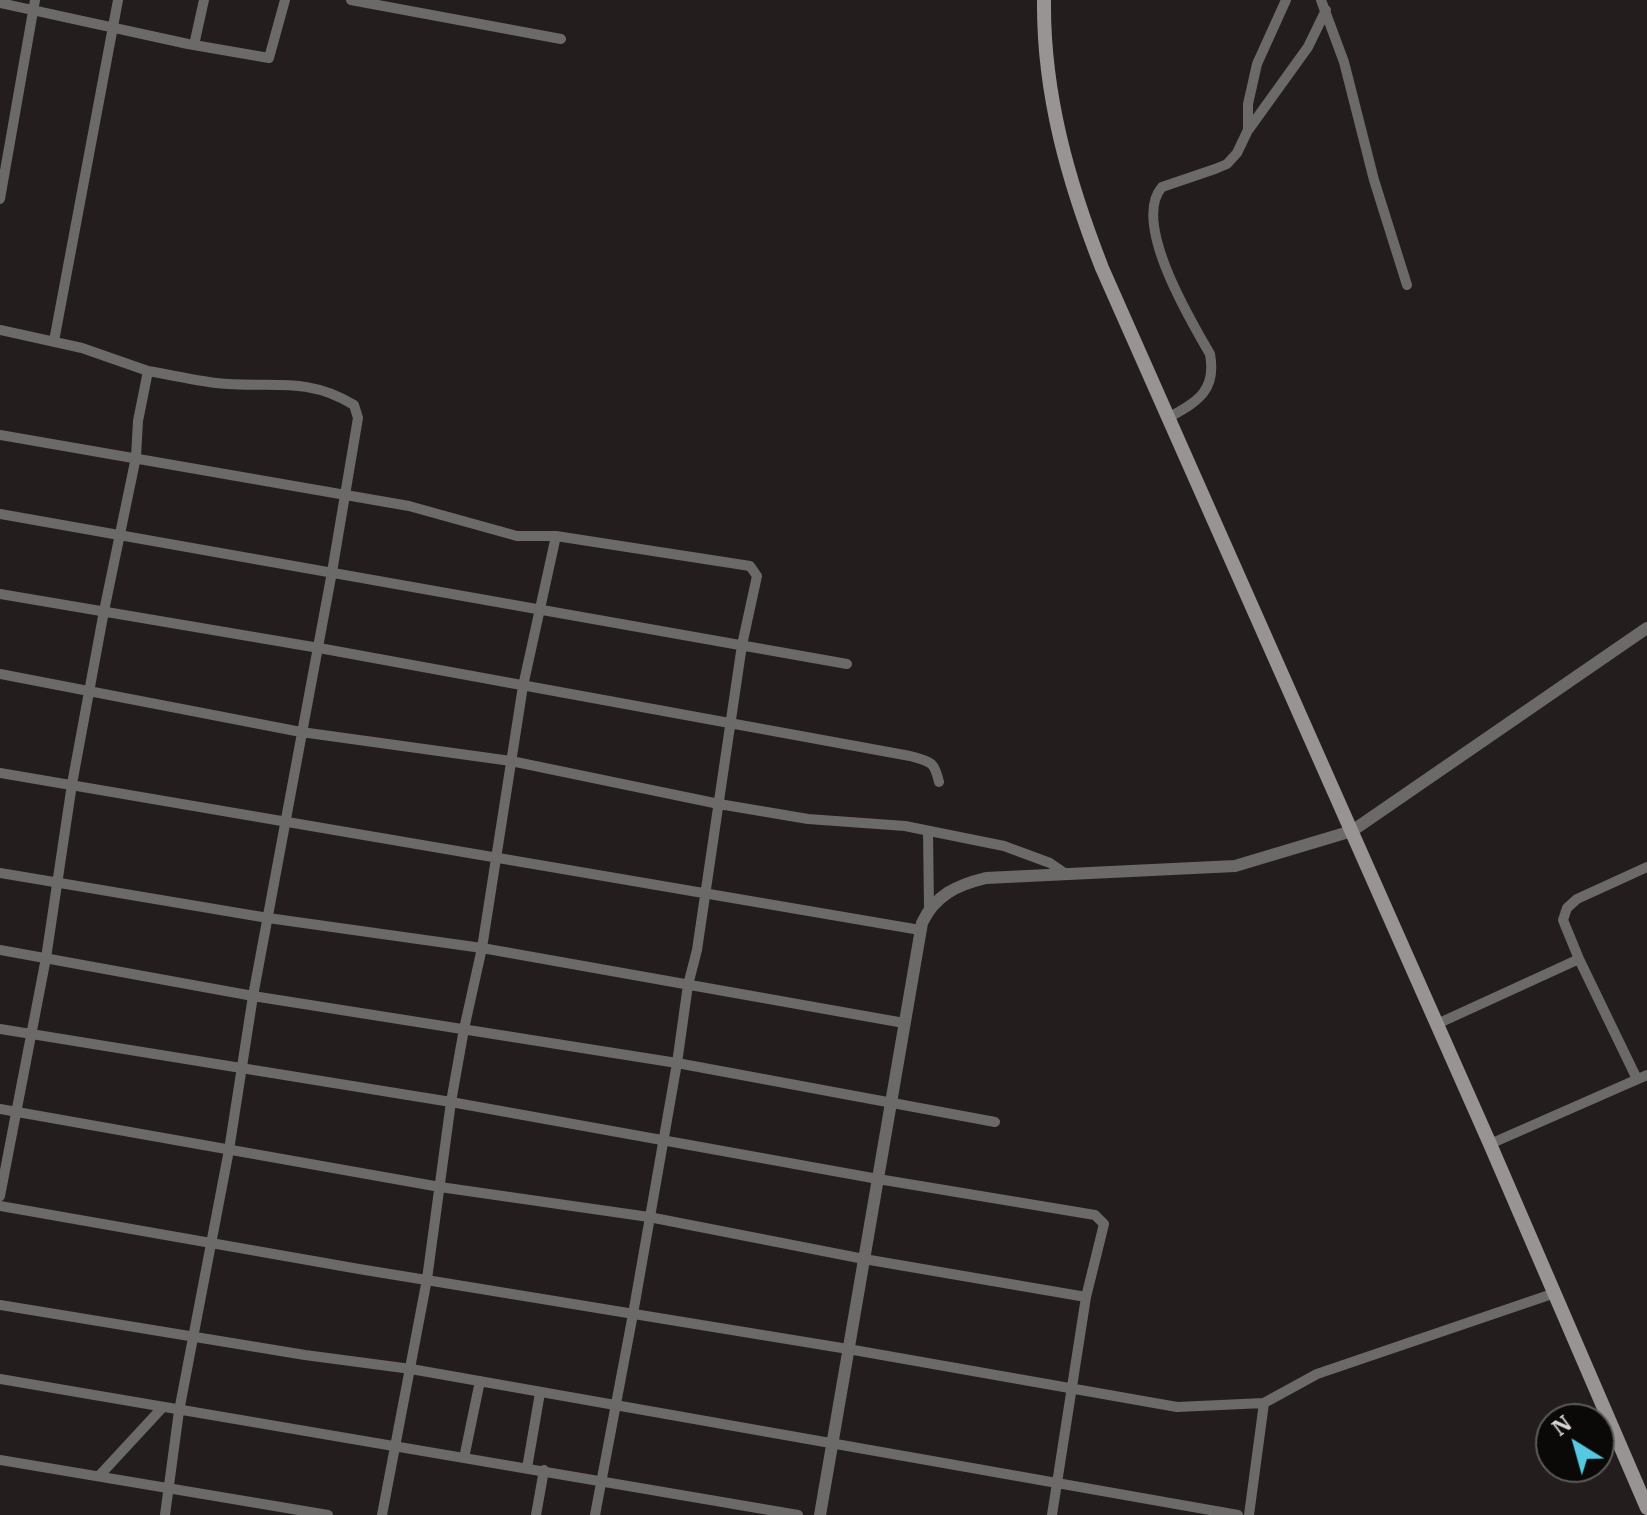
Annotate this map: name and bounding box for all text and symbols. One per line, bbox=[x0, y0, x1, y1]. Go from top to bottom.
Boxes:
north arrow bbox=[1535, 1403, 1615, 1483]
text: N bbox=[1546, 1408, 1577, 1442]

